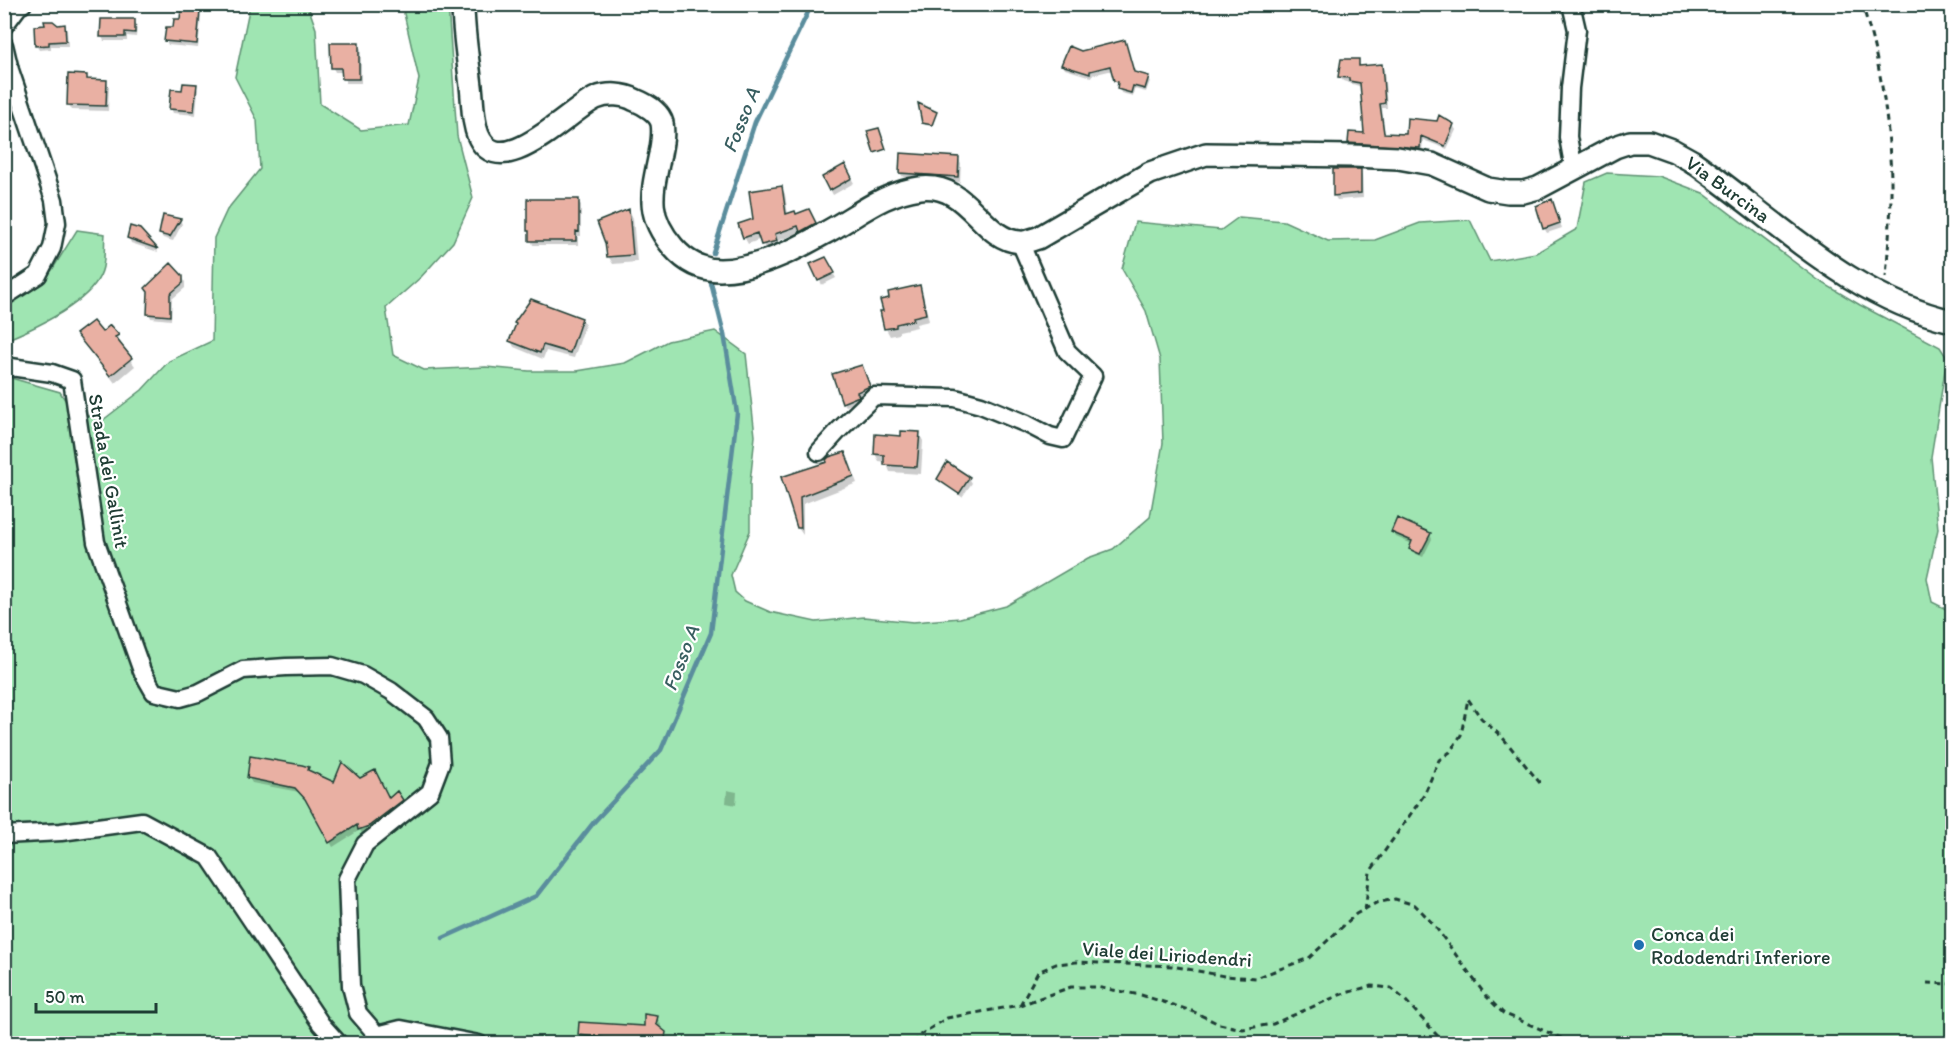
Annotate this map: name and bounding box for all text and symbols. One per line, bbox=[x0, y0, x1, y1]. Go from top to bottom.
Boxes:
water label: Fosso A bbox=[716, 83, 765, 156]
street label: Via Burcina bbox=[1681, 150, 1775, 228]
street label: Strada dei Gallinit bbox=[84, 392, 134, 550]
water label: Fosso A bbox=[657, 621, 705, 694]
place label: Conca dei Rododendri Inferiore bbox=[1651, 922, 1830, 969]
street label: Viale dei Liriodendri bbox=[1081, 936, 1253, 972]
marker: Conca dei Rododendri Inferiore bbox=[1632, 938, 1646, 952]
scale bar bbox=[36, 976, 156, 1014]
text: 50 m bbox=[45, 986, 85, 1008]

